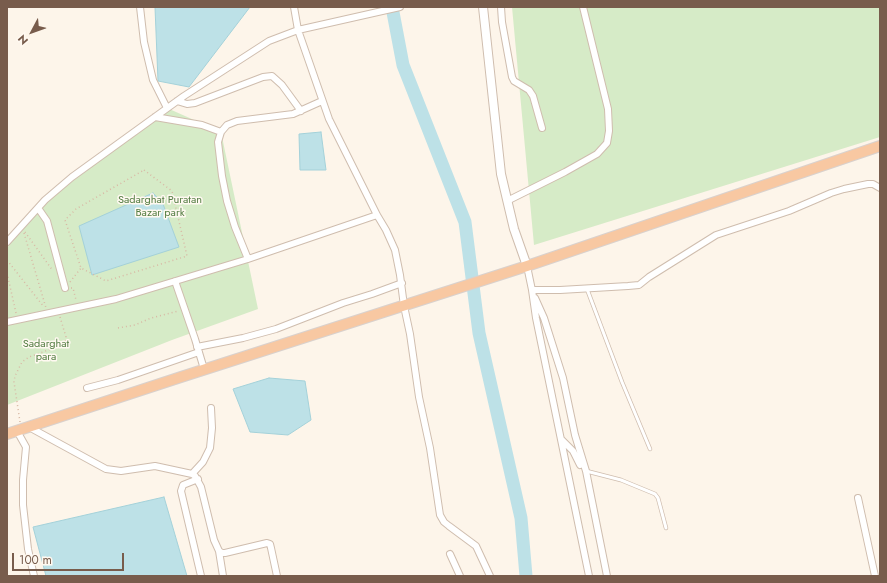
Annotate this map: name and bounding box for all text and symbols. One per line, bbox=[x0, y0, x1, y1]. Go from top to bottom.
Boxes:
north arrow bbox=[12, 12, 52, 52]
text: N bbox=[14, 31, 32, 48]
park label: Sadarghat Puratan Bazar park bbox=[118, 193, 202, 219]
park label: Sadarghat para bbox=[23, 337, 69, 363]
scale bar bbox=[14, 545, 126, 571]
text: 100 m bbox=[19, 551, 52, 569]

